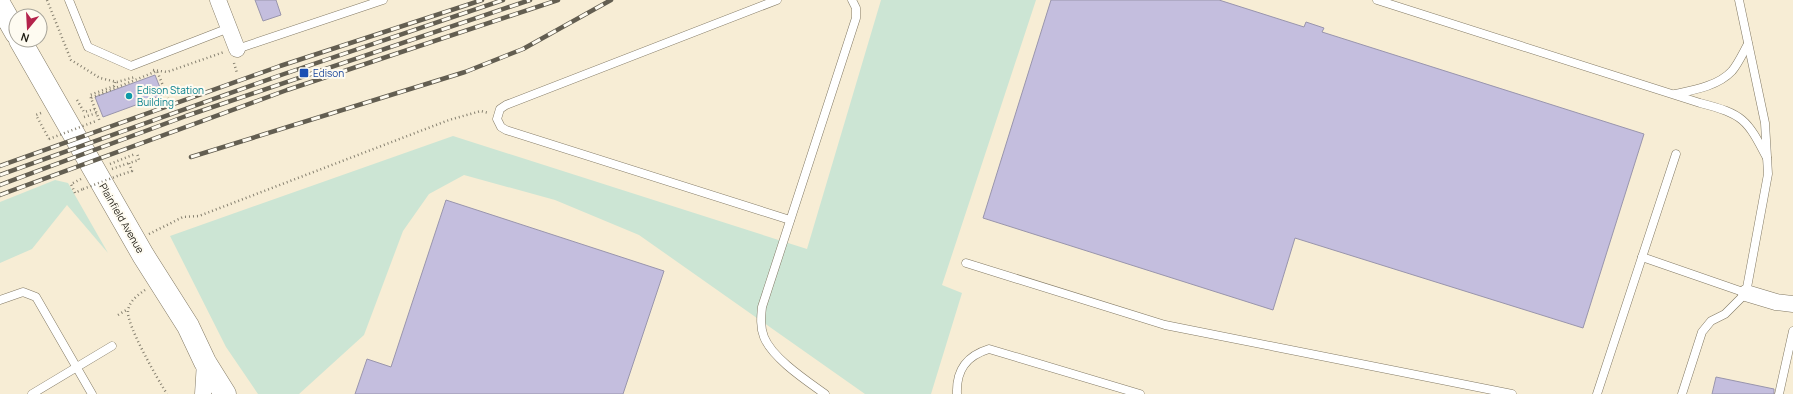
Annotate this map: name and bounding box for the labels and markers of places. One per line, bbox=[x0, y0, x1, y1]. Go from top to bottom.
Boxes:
place label: Edison bbox=[313, 66, 344, 80]
marker: Edison bbox=[298, 67, 310, 79]
place label: Edison Station Building bbox=[137, 83, 204, 109]
marker: Edison Station Building bbox=[124, 91, 134, 101]

